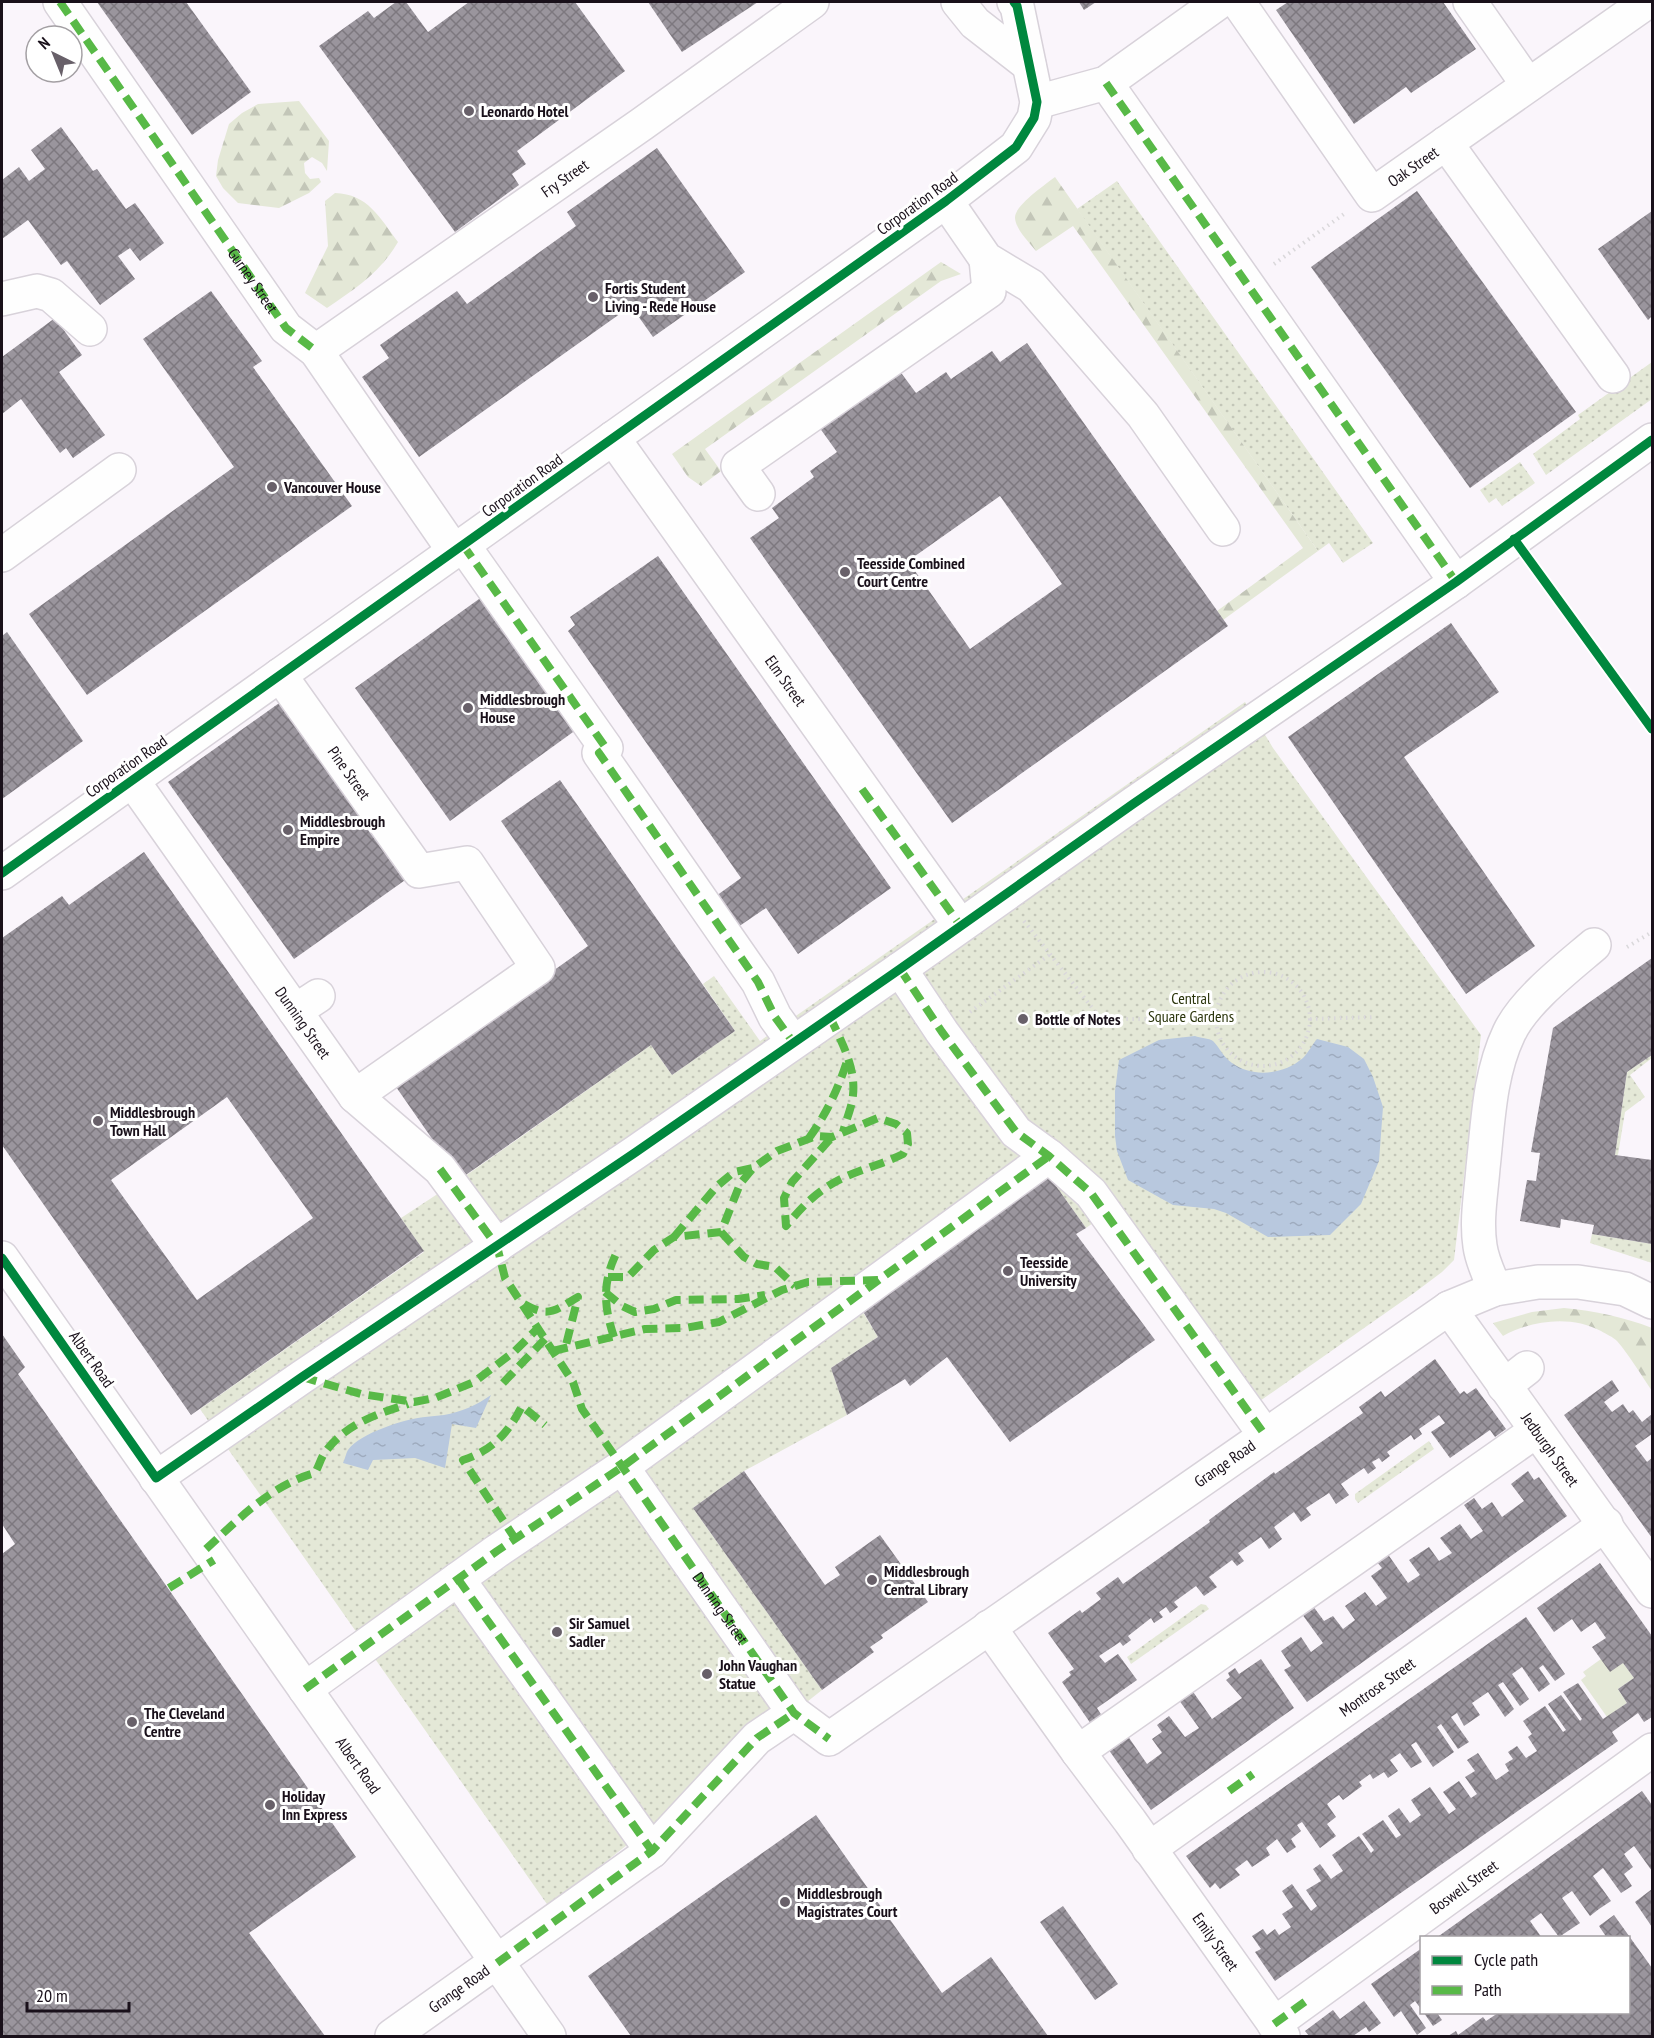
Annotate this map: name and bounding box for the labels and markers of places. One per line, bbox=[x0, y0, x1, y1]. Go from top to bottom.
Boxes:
place label: Leonardo Hotel bbox=[481, 101, 568, 121]
marker: Leonardo Hotel bbox=[462, 104, 476, 118]
place label: Fortis Student Living - Rede House bbox=[605, 278, 716, 316]
marker: Fortis Student Living - Rede House bbox=[586, 290, 600, 304]
place label: Vancouver House bbox=[283, 477, 381, 497]
marker: Vancouver House bbox=[265, 480, 279, 494]
place label: Teesside Combined Court Centre bbox=[857, 553, 965, 591]
marker: Teesside Combined Court Centre bbox=[838, 565, 852, 579]
place label: Middlesbrough House bbox=[480, 689, 565, 727]
marker: Middlesbrough House bbox=[461, 701, 475, 715]
place label: Middlesbrough Empire bbox=[300, 811, 385, 849]
marker: Middlesbrough Empire bbox=[281, 823, 295, 837]
place label: Bottle of Notes bbox=[1035, 1009, 1121, 1029]
marker: Bottle of Notes bbox=[1016, 1012, 1030, 1026]
place label: Middlesbrough Town Hall bbox=[110, 1102, 195, 1140]
marker: Middlesbrough Town Hall bbox=[91, 1114, 105, 1128]
place label: Teesside University bbox=[1020, 1252, 1077, 1290]
marker: Teesside University bbox=[1001, 1264, 1015, 1278]
place label: Middlesbrough Central Library bbox=[884, 1561, 969, 1599]
marker: Middlesbrough Central Library bbox=[865, 1573, 879, 1587]
place label: Sir Samuel Sadler bbox=[569, 1613, 630, 1651]
marker: Sir Samuel Sadler bbox=[550, 1625, 564, 1639]
place label: John Vaughan Statue bbox=[718, 1655, 797, 1693]
marker: John Vaughan Statue bbox=[700, 1667, 714, 1681]
place label: The Cleveland Centre bbox=[144, 1703, 225, 1741]
marker: The Cleveland Centre bbox=[125, 1715, 139, 1729]
place label: Holiday Inn Express bbox=[282, 1786, 348, 1824]
marker: Holiday Inn Express bbox=[263, 1798, 277, 1812]
place label: Middlesbrough Magistrates Court bbox=[797, 1883, 898, 1921]
marker: Middlesbrough Magistrates Court bbox=[778, 1895, 792, 1909]

